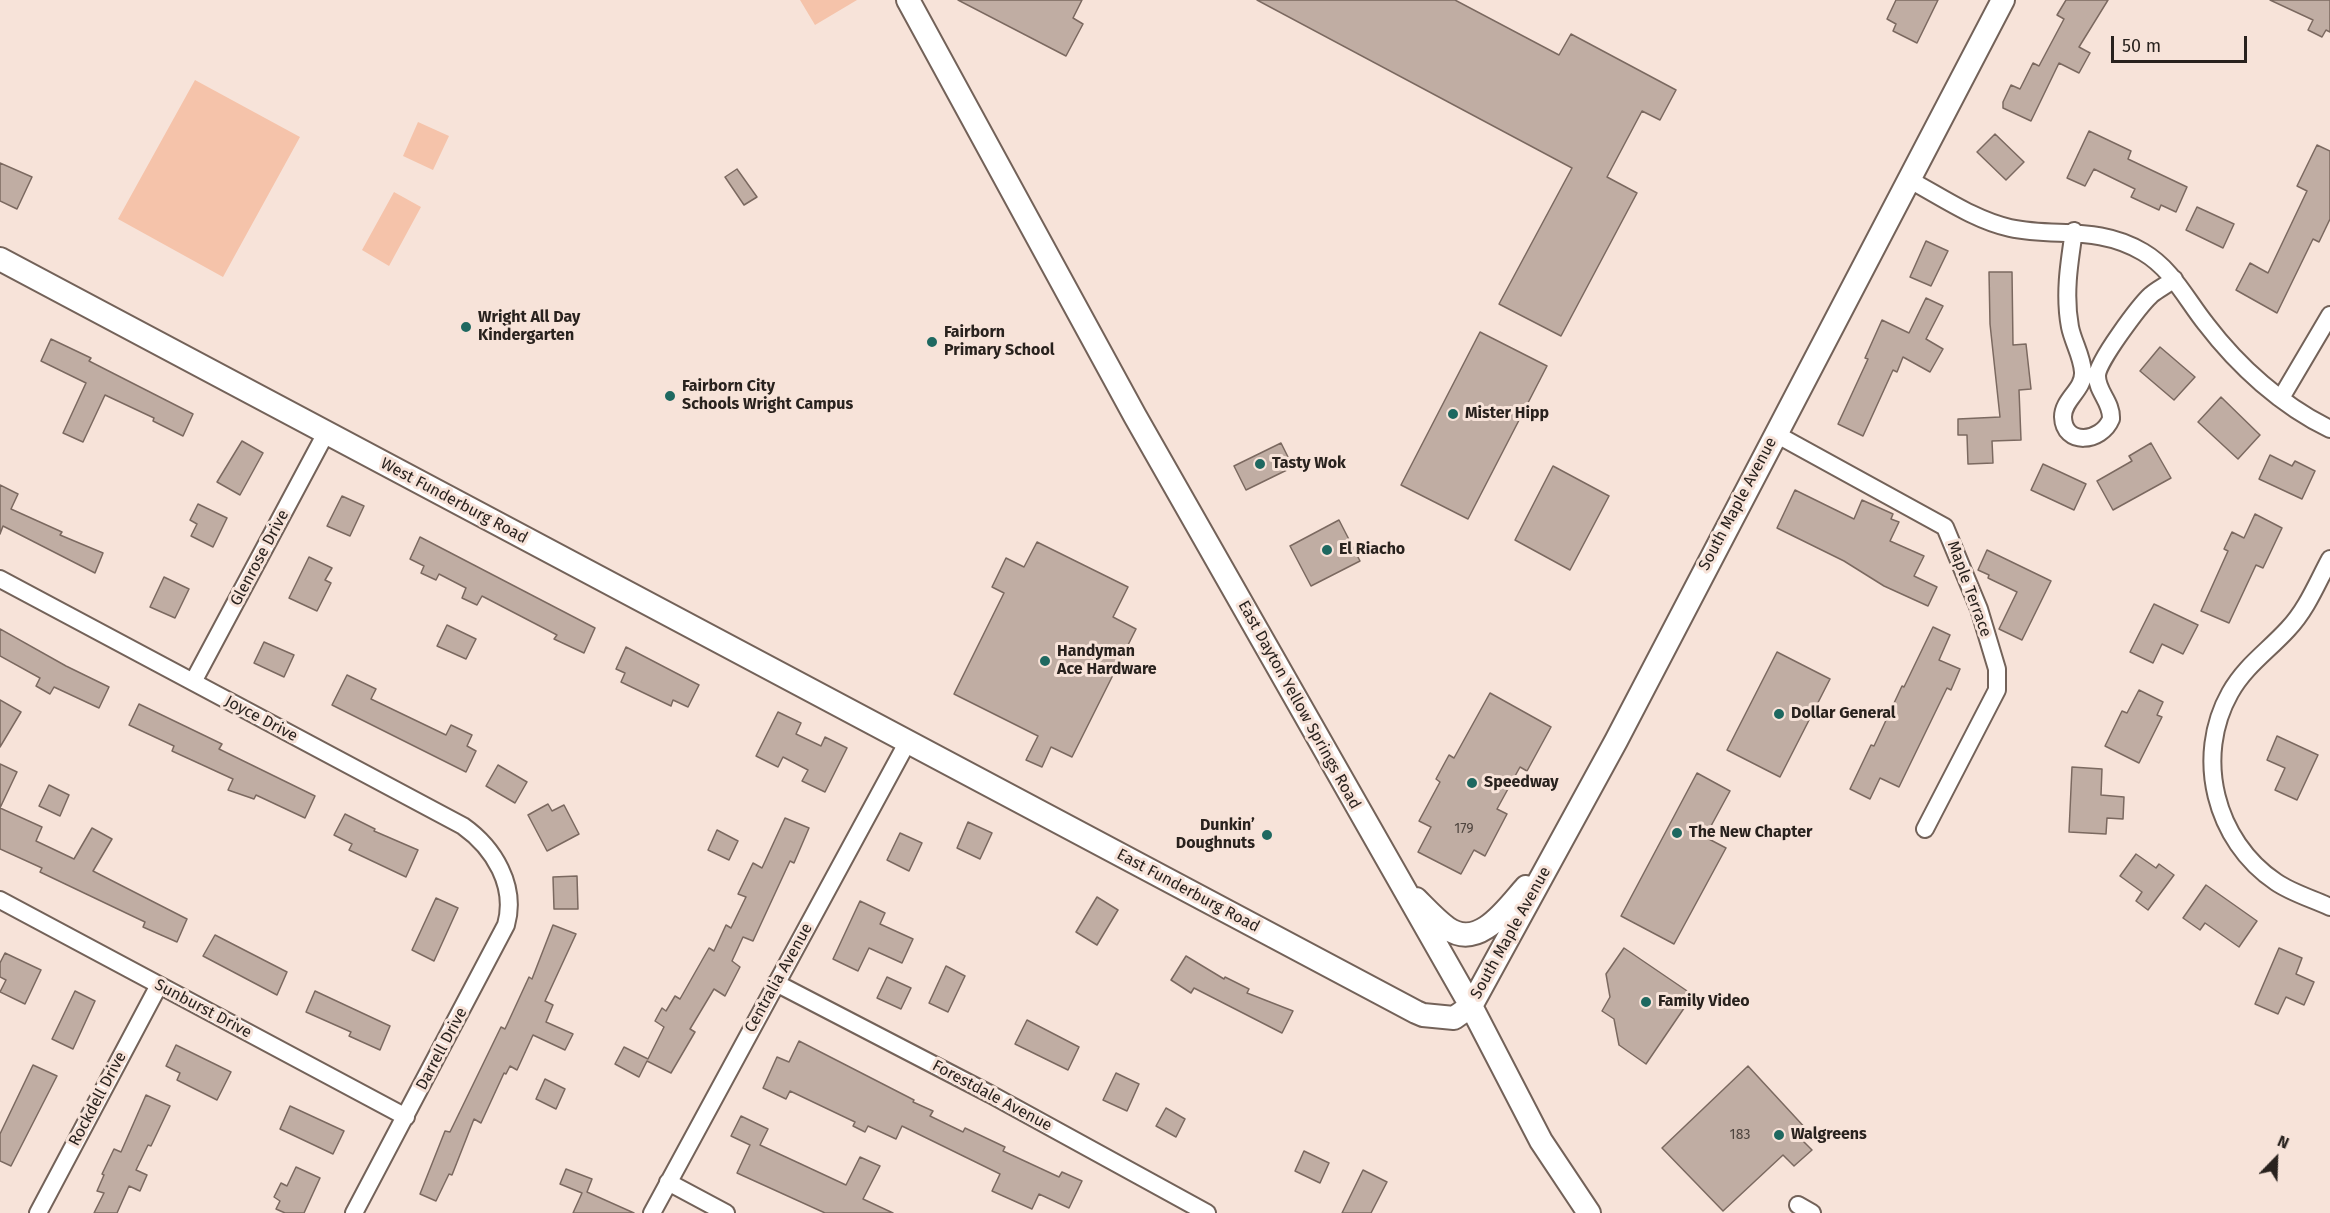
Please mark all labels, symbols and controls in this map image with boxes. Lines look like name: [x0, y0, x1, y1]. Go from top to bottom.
scale bar: [2114, 24, 2250, 62]
text: 50 m: [2122, 35, 2161, 57]
place label: Wright All Day Kindergarten: [478, 308, 580, 346]
marker: Wright All Day Kindergarten: [459, 320, 473, 334]
place label: Fairborn Primary School: [944, 323, 1054, 361]
marker: Fairborn Primary School: [925, 335, 939, 349]
place label: Fairborn City Schools Wright Campus: [682, 377, 853, 415]
marker: Fairborn City Schools Wright Campus: [663, 389, 677, 403]
place label: Mister Hipp: [1465, 404, 1549, 424]
marker: Mister Hipp: [1446, 407, 1460, 421]
street label: South Maple Avenue: [1695, 434, 1781, 574]
street label: West Funderburg Road: [377, 454, 531, 548]
place label: Tasty Wok: [1272, 454, 1346, 474]
marker: Tasty Wok: [1253, 457, 1267, 471]
street label: Glenrose Drive: [227, 507, 293, 609]
street label: Maple Terrace: [1943, 538, 1995, 640]
place label: El Riacho: [1339, 540, 1405, 560]
marker: El Riacho: [1320, 543, 1334, 557]
street label: East Dayton Yellow Springs Road: [1234, 597, 1364, 813]
place label: Handyman Ace Hardware: [1057, 642, 1157, 680]
marker: Handyman Ace Hardware: [1038, 654, 1052, 668]
street label: Joyce Drive: [221, 692, 301, 746]
place label: Dollar General: [1791, 704, 1896, 724]
marker: Dollar General: [1772, 707, 1786, 721]
place label: Speedway: [1484, 773, 1559, 793]
marker: Speedway: [1465, 776, 1479, 790]
place label: Dunkin’ Doughnuts: [1176, 816, 1255, 854]
house number: 179: [1454, 821, 1474, 837]
place label: The New Chapter: [1689, 823, 1812, 843]
marker: The New Chapter: [1670, 826, 1684, 840]
marker: Dunkin’ Doughnuts: [1260, 828, 1274, 842]
street label: East Funderburg Road: [1113, 845, 1263, 937]
street label: South Maple Avenue: [1467, 864, 1555, 1002]
street label: Centralia Avenue: [741, 920, 817, 1036]
street label: Sunburst Drive: [151, 975, 255, 1043]
place label: Family Video: [1658, 992, 1750, 1012]
marker: Family Video: [1639, 995, 1653, 1009]
street label: Darrell Drive: [412, 1005, 472, 1093]
street label: Rockdell Drive: [65, 1049, 131, 1149]
street label: Forestdale Avenue: [929, 1056, 1055, 1136]
place label: Walgreens: [1791, 1125, 1867, 1145]
house number: 183: [1730, 1127, 1750, 1143]
marker: Walgreens: [1772, 1128, 1786, 1142]
north arrow: [2246, 1129, 2306, 1189]
text: N: [2275, 1131, 2292, 1153]

